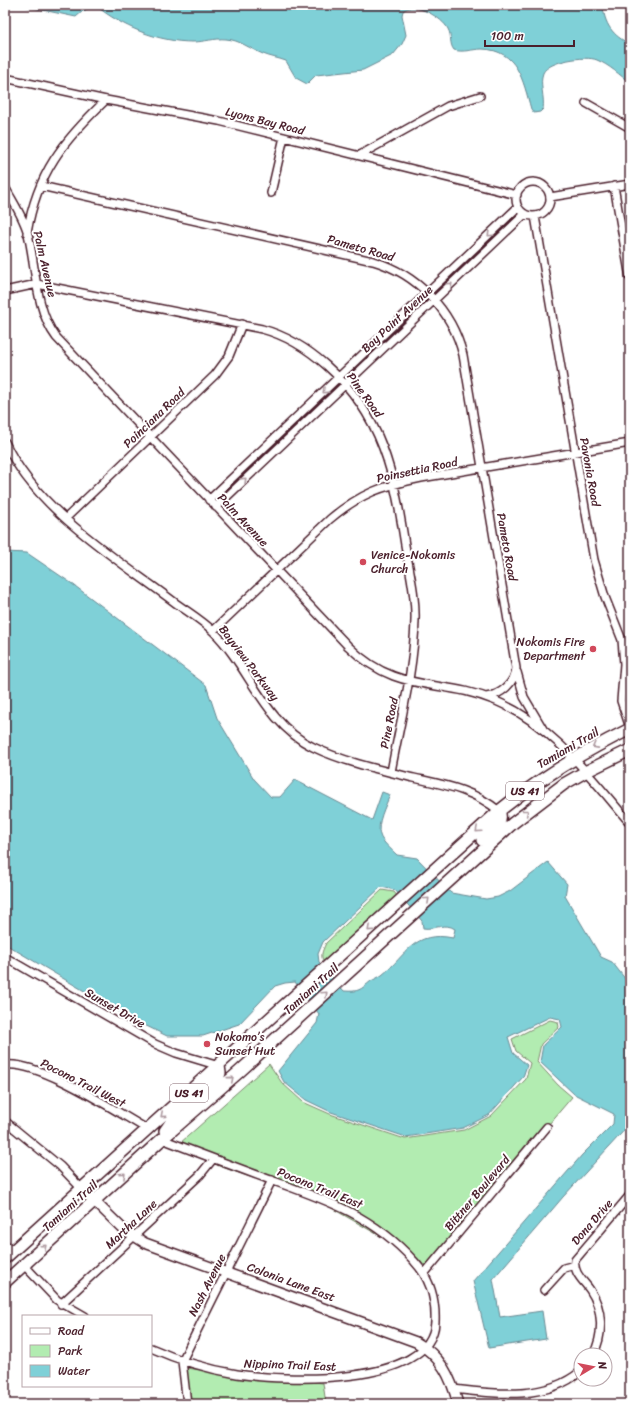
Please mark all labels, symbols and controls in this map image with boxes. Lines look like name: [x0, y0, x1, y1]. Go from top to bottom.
scale bar: [485, 22, 574, 48]
text: 100 m: [491, 25, 524, 47]
street label: Lyons Bay Road: [223, 101, 308, 142]
street label: Pameto Road: [325, 228, 398, 268]
street label: Palm Avenue: [27, 229, 63, 299]
one-way arrow: [487, 229, 495, 237]
street label: Bay Point Avenue: [356, 279, 438, 358]
one-way arrow: [445, 282, 453, 290]
street label: Pine Road: [341, 368, 390, 423]
street label: Poinciana Road: [118, 381, 192, 454]
one-way arrow: [322, 386, 330, 394]
street label: Pavonia Road: [573, 436, 607, 510]
street label: Poinsettia Road: [374, 450, 461, 489]
one-way arrow: [239, 477, 247, 485]
street label: Palm Avenue: [212, 488, 274, 552]
street label: Pameto Road: [490, 511, 524, 583]
place label: Venice-Nokomis Church: [371, 544, 456, 580]
marker: Venice-Nokomis Church: [358, 557, 368, 567]
street label: Bayview Parkway: [213, 620, 286, 707]
place label: Nokomis Fire Department: [517, 631, 586, 667]
marker: Nokomis Fire Department: [588, 644, 598, 654]
street label: Pine Road: [373, 695, 405, 751]
street label: Tamiami Trail: [532, 721, 604, 775]
one-way arrow: [592, 742, 599, 749]
road number: US 41: [506, 782, 544, 800]
one-way arrow: [521, 810, 529, 817]
one-way arrow: [476, 825, 483, 832]
one-way arrow: [422, 897, 430, 905]
one-way arrow: [367, 924, 374, 931]
street label: Tamiami Trail: [278, 957, 345, 1020]
street label: Sunset Drive: [80, 982, 150, 1034]
one-way arrow: [320, 992, 327, 999]
place label: Nokomo’s Sunset Hut: [215, 1026, 275, 1062]
marker: Nokomo’s Sunset Hut: [202, 1039, 212, 1049]
street label: Pocono Trail West: [36, 1052, 131, 1115]
one-way arrow: [226, 1077, 234, 1084]
road number: US 41: [170, 1084, 208, 1102]
one-way arrow: [160, 1111, 168, 1118]
street label: Bittner Boulevard: [438, 1149, 516, 1236]
street label: Pocono Trail East: [274, 1161, 367, 1216]
one-way arrow: [118, 1172, 126, 1179]
street label: Tamiami Trail: [37, 1174, 104, 1237]
street label: Martha Lane: [100, 1194, 162, 1254]
street label: Dona Drive: [565, 1194, 619, 1250]
one-way arrow: [39, 1244, 47, 1251]
street label: Nash Avenue: [182, 1250, 232, 1320]
street label: Colonia Lane East: [244, 1256, 338, 1308]
legend: [22, 1315, 152, 1387]
text: Road: [58, 1320, 85, 1342]
text: Park: [58, 1340, 83, 1362]
north arrow: [573, 1347, 613, 1387]
street label: Nippino Trail East: [243, 1352, 337, 1378]
text: N: [592, 1359, 612, 1371]
text: Water: [58, 1360, 91, 1382]

